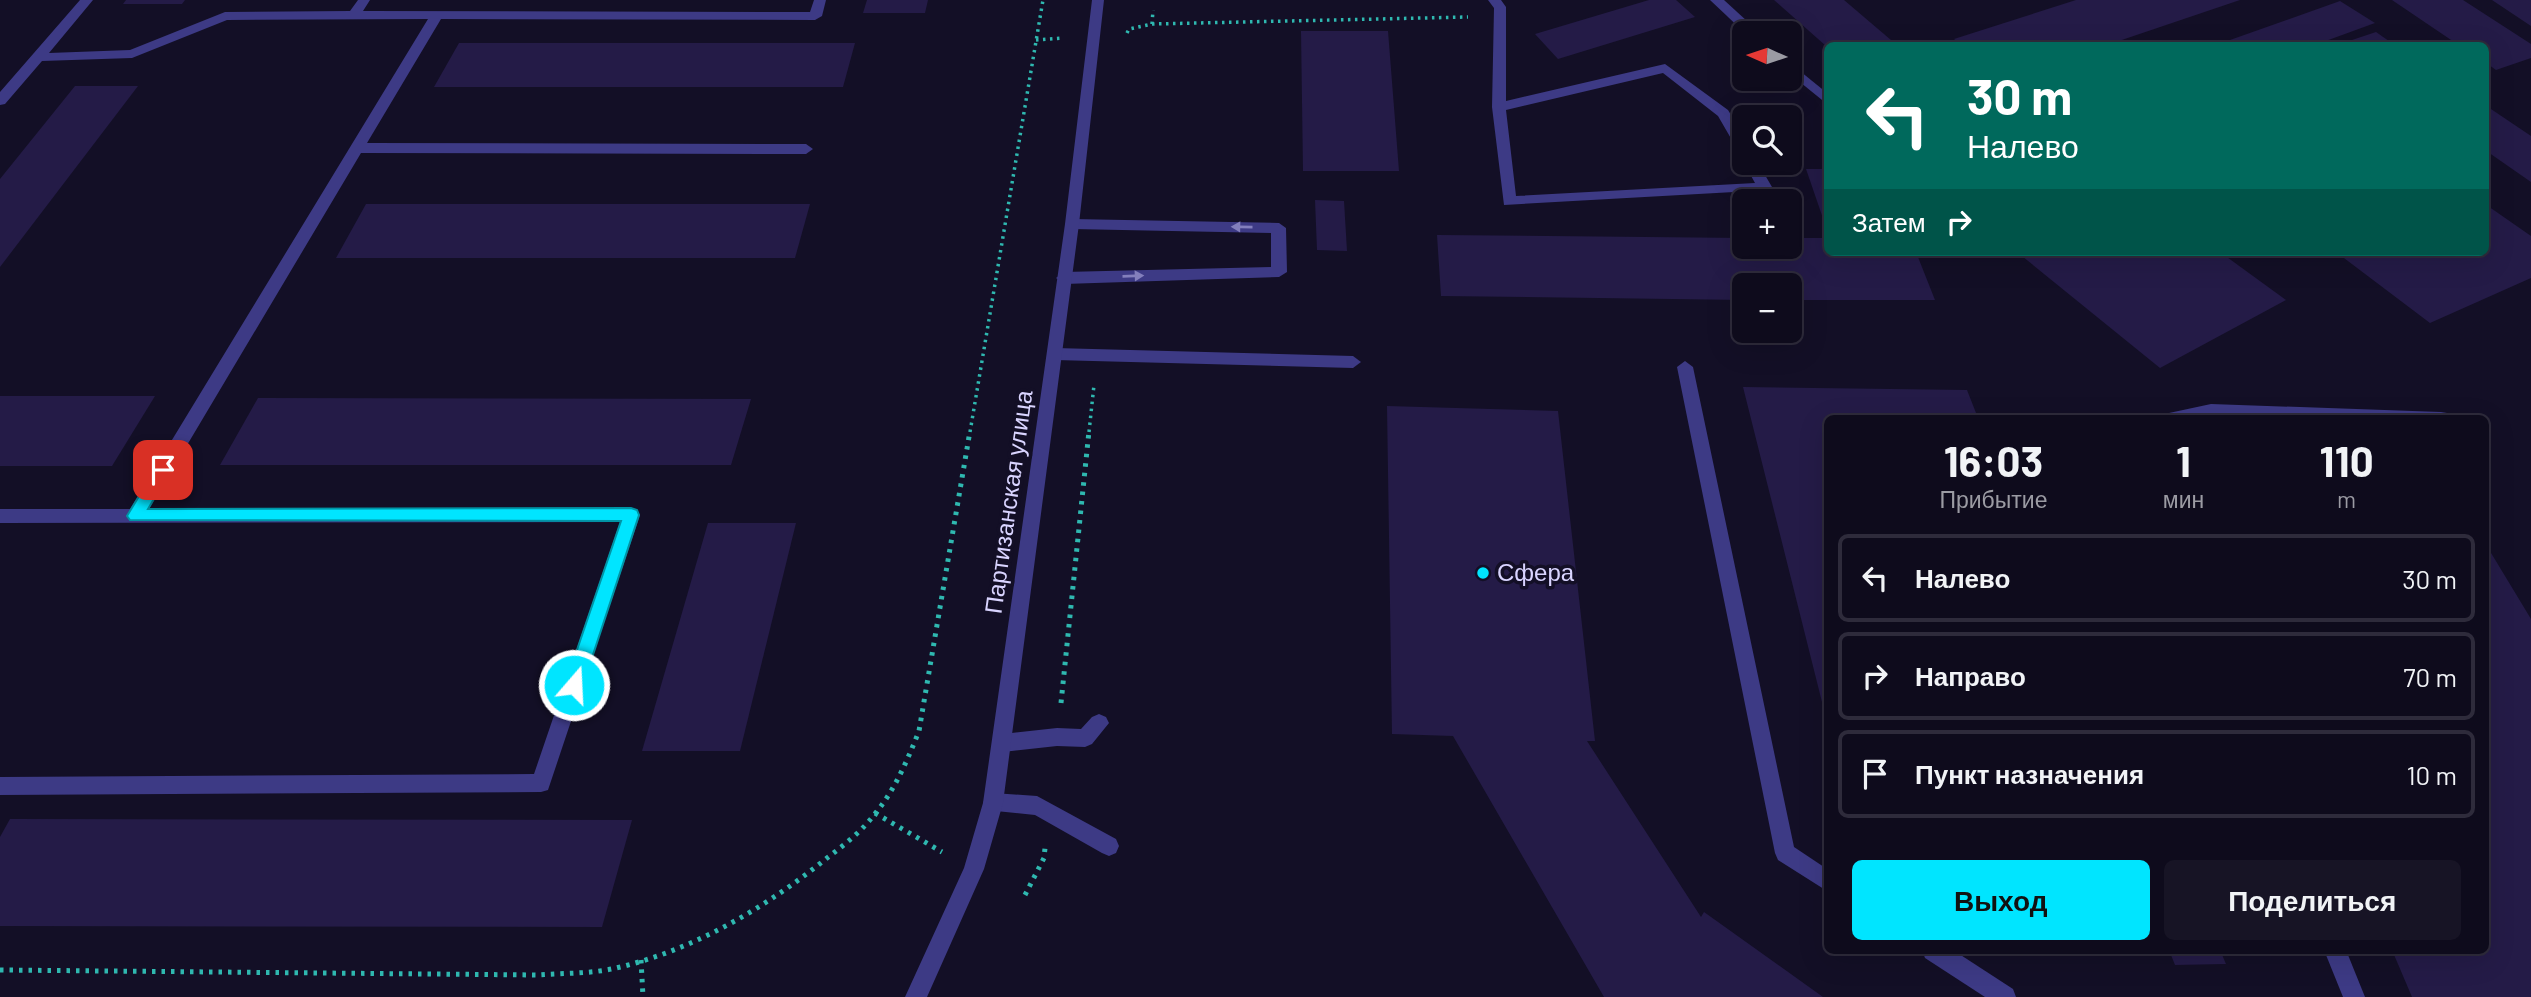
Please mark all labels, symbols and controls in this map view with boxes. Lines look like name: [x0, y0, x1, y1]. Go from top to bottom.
north arrow: [1732, 21, 1802, 91]
map controls: [1732, 21, 1802, 343]
text: 30 m: [1967, 66, 2072, 125]
icon: left: [1852, 70, 1943, 161]
button: search: [1732, 105, 1802, 175]
text: Налево: [1967, 126, 2079, 164]
button: +: [1732, 189, 1802, 259]
icon: right: [1940, 203, 1978, 241]
text: Затем: [1852, 206, 1926, 237]
one-way arrow: [1230, 221, 1252, 233]
one-way arrow: [1122, 271, 1144, 282]
button: −: [1732, 273, 1802, 343]
street label: Партизанская улица: [977, 387, 1038, 616]
text: 16:03: [1944, 435, 2043, 485]
text: 1: [2176, 435, 2191, 485]
text: 110: [2320, 435, 2374, 485]
pin: [133, 440, 193, 500]
icon: arrive: [144, 451, 182, 489]
text: Прибытие: [1939, 485, 2047, 513]
text: мин: [2163, 485, 2204, 513]
text: m: [2337, 485, 2356, 513]
place label: Сфера: [1497, 557, 1575, 586]
icon: left: [1856, 559, 1894, 597]
text: Налево: [1915, 562, 2010, 593]
text: 30 m: [2402, 563, 2457, 594]
marker: Сфера: [1475, 565, 1491, 581]
position arrow: [537, 648, 611, 722]
icon: right: [1856, 657, 1894, 695]
text: Направо: [1915, 660, 2026, 691]
text: 70 m: [2403, 661, 2457, 692]
icon: arrive: [1856, 755, 1894, 793]
text: Пункт назначения: [1915, 758, 2144, 789]
text: 10 m: [2407, 759, 2457, 790]
button: Выход: [1852, 860, 2150, 940]
button: Поделиться: [2164, 860, 2461, 940]

